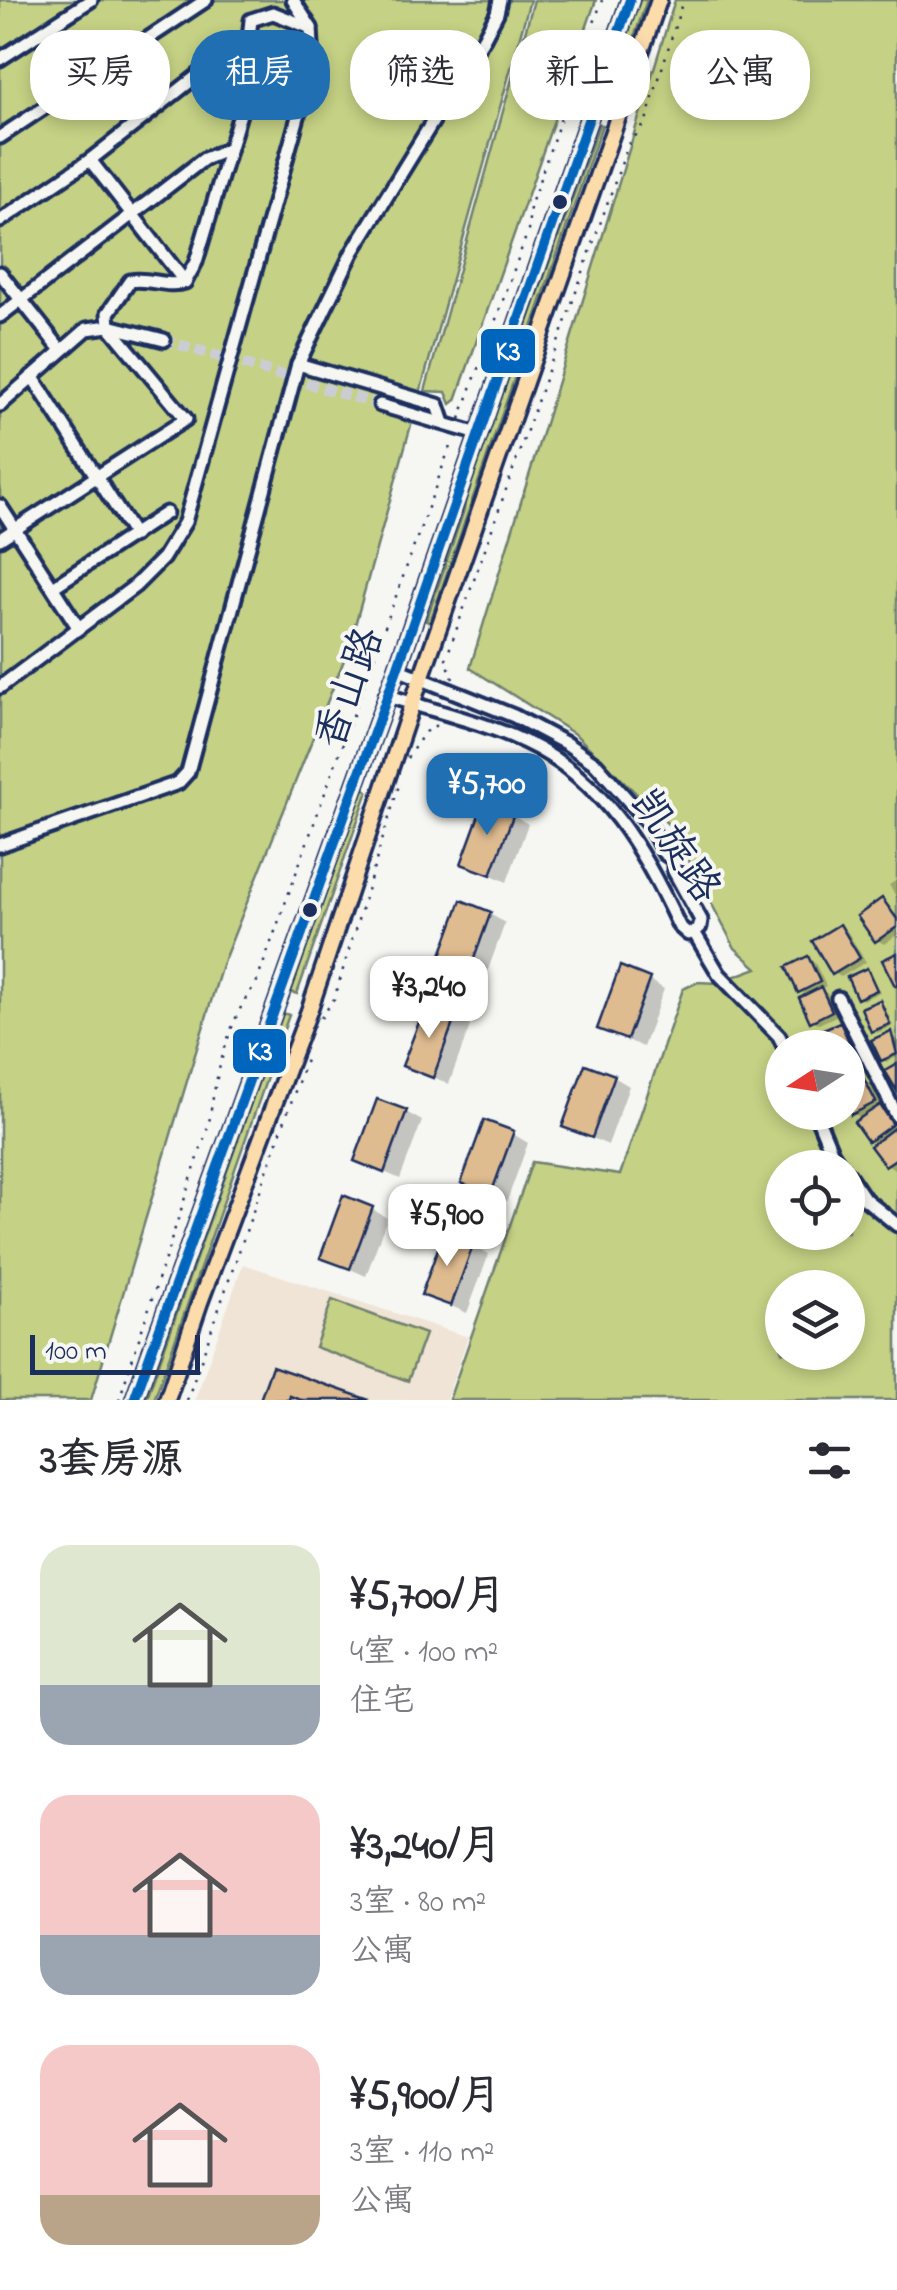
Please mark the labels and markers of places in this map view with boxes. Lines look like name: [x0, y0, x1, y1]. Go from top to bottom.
unlabelled marker: [550, 192, 570, 212]
pin: ¥5,700: [406, 753, 568, 838]
unlabelled marker: [300, 900, 320, 920]
pin: ¥3,240: [348, 956, 510, 1041]
pin: ¥5,900: [366, 1184, 528, 1269]

